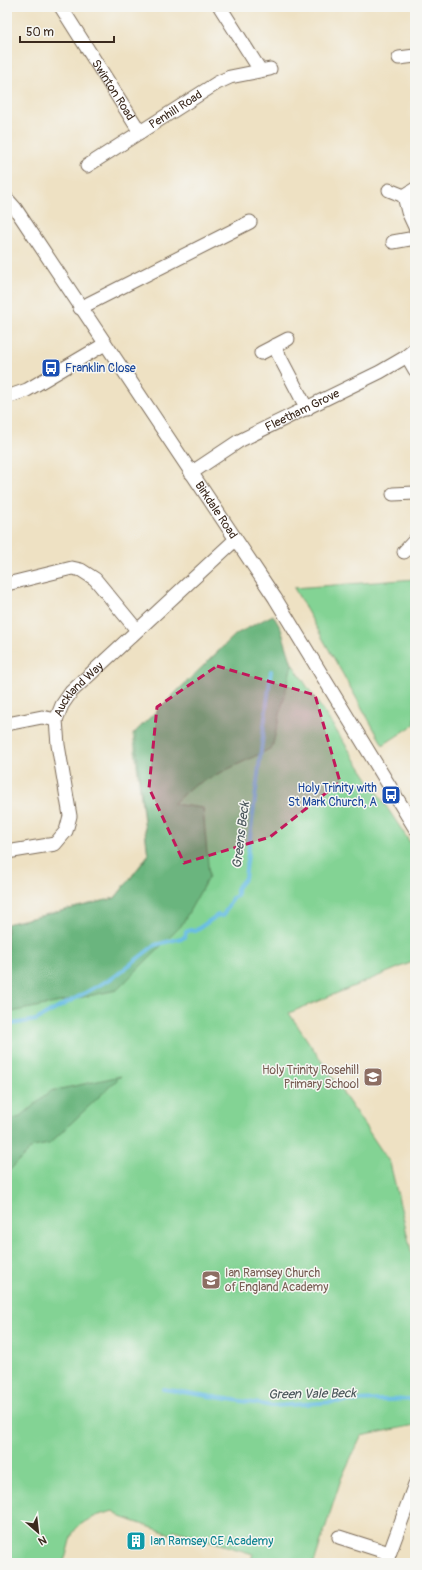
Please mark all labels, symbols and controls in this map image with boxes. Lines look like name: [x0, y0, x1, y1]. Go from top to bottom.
scale bar: [20, 18, 114, 44]
text: 50 m: [26, 25, 54, 40]
street label: Swinton Road: [88, 57, 138, 123]
street label: Penhill Road: [146, 87, 205, 132]
bus stop icon: Franklin Close: [40, 357, 62, 379]
place label: Franklin Close: [65, 361, 136, 376]
street label: Fleetham Grove: [263, 386, 342, 435]
street label: Birkdale Road: [191, 479, 241, 542]
street label: Auckland Way: [51, 659, 107, 719]
place label: Holy Trinity with St Mark Church, A: [288, 781, 377, 810]
bus stop icon: Holy Trinity with St Mark Church, A: [380, 784, 402, 806]
water label: Greens Beck: [229, 799, 253, 869]
place label: Holy Trinity Rosehill Primary School: [262, 1063, 359, 1092]
school or university icon: Holy Trinity Rosehill Primary School: [362, 1066, 384, 1088]
place label: Ian Ramsey Church of England Academy: [225, 1266, 328, 1295]
school or university icon: Ian Ramsey Church of England Academy: [200, 1269, 222, 1291]
water label: Green Vale Beck: [268, 1385, 358, 1403]
north arrow: [18, 1512, 58, 1552]
building icon: Ian Ramsey CE Academy: [125, 1530, 147, 1552]
text: N: [36, 1533, 49, 1548]
place label: Ian Ramsey CE Academy: [150, 1534, 273, 1549]

